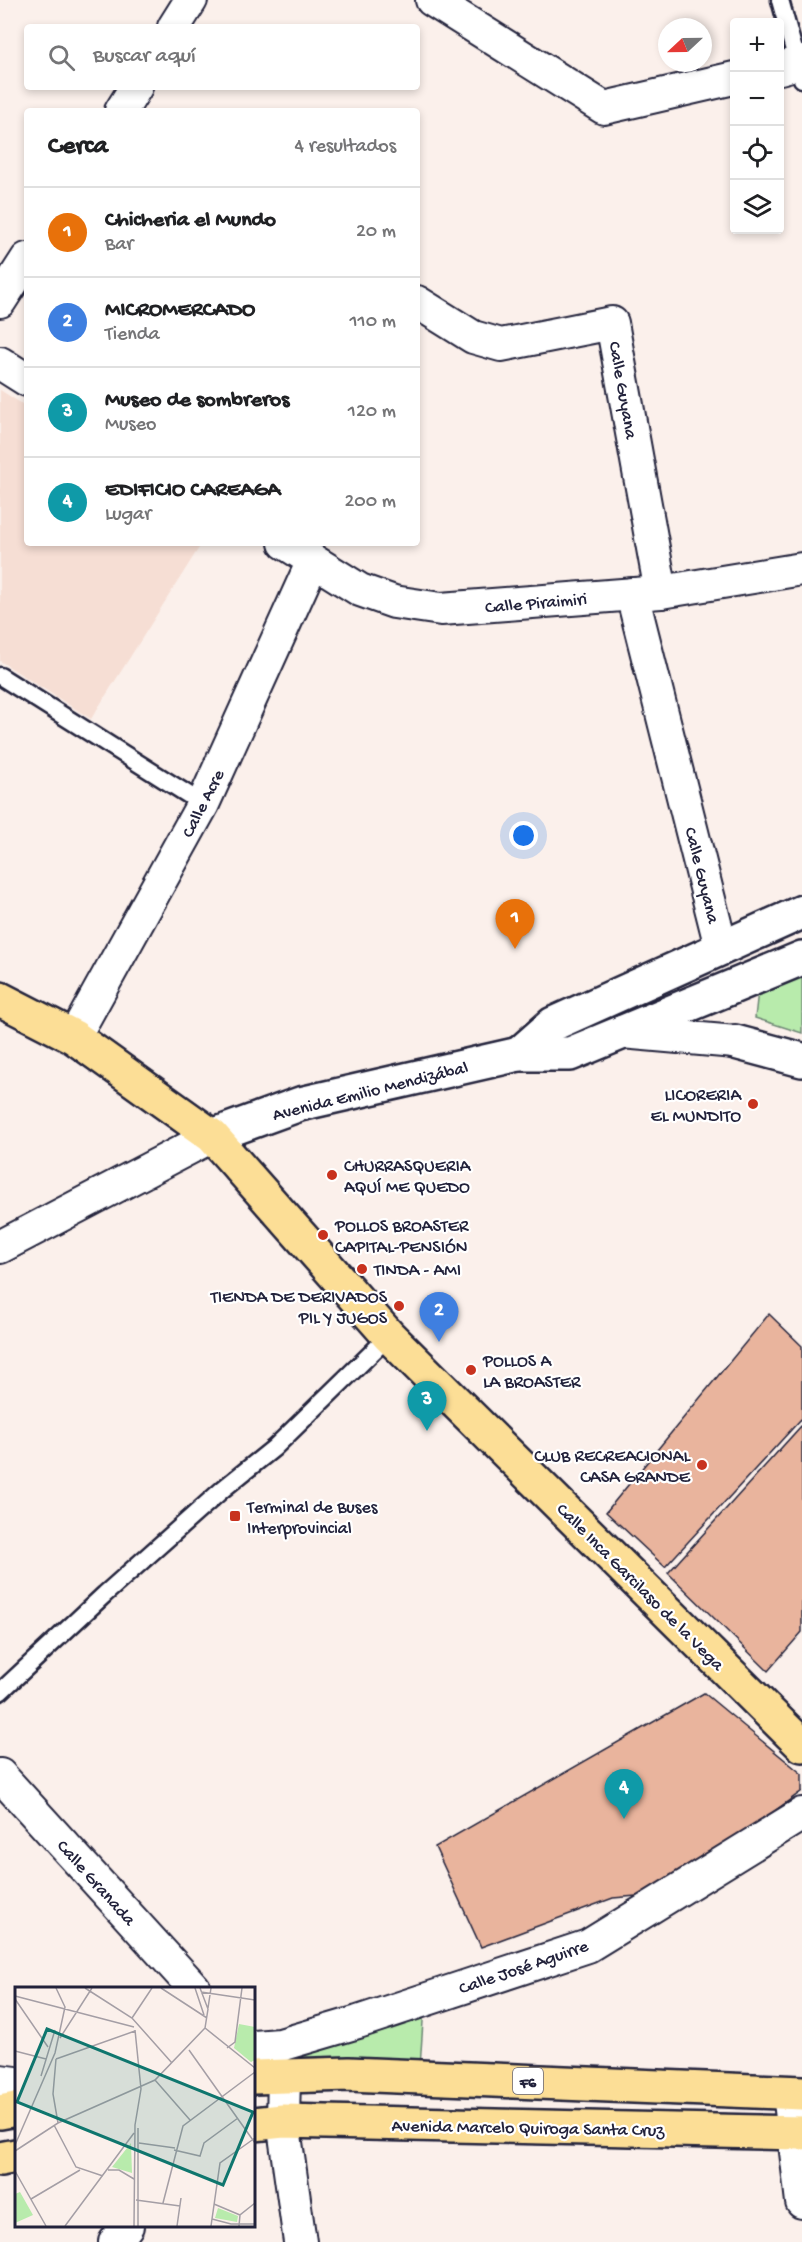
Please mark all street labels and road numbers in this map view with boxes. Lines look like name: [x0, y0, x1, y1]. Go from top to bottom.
street label: Calle Guyana: [603, 340, 641, 442]
street label: Calle Piraimiri: [484, 590, 588, 619]
street label: Calle Acre: [178, 766, 231, 842]
street label: Calle Guyana: [678, 825, 723, 927]
street label: Avenida Emilio Mendizábal: [271, 1058, 471, 1127]
street label: Calle Inca Garcilaso de la Vega: [551, 1500, 728, 1677]
street label: Calle Granada: [51, 1836, 140, 1932]
street label: Calle José Aguirre: [456, 1936, 592, 2000]
road number: F6: [513, 2068, 543, 2094]
street label: Avenida Marcelo Quiroga Santa Cruz: [391, 2117, 665, 2142]

